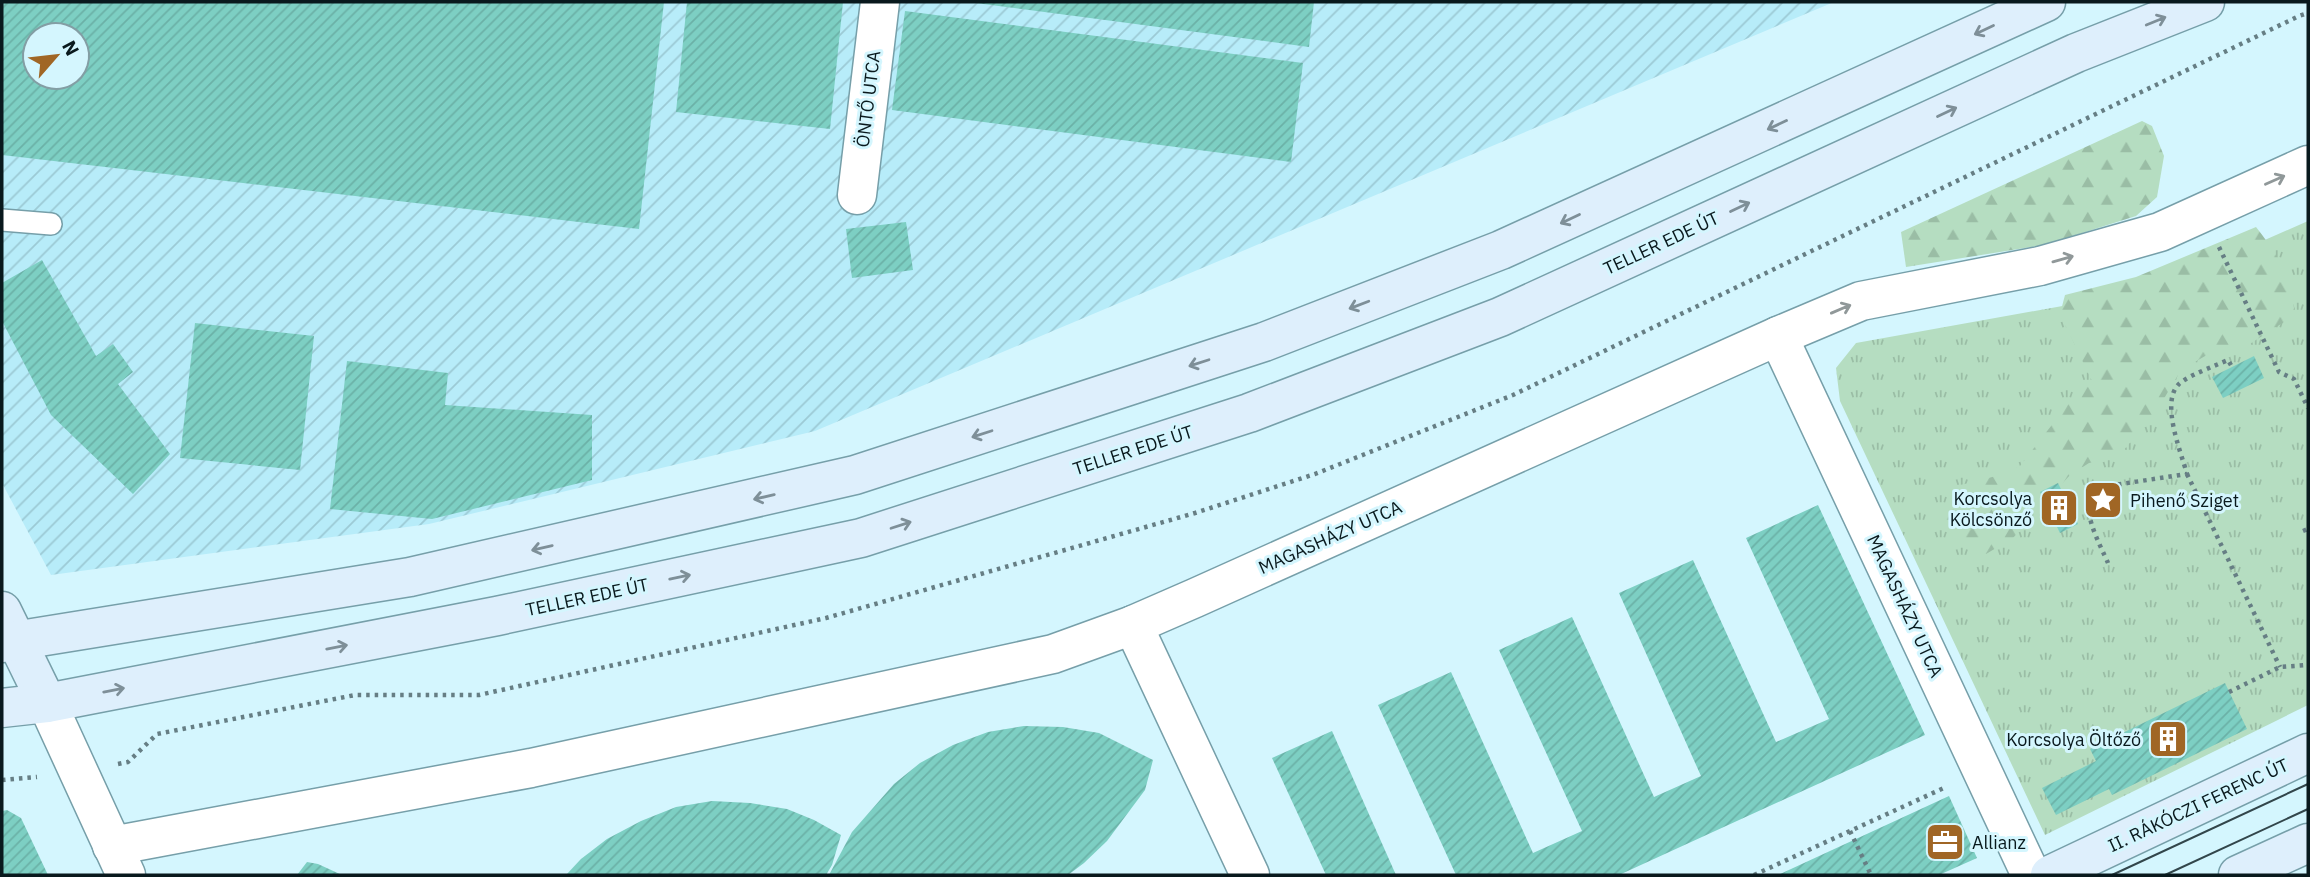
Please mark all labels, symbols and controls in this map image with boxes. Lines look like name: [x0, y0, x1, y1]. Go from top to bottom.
one-way arrow: [2144, 14, 2166, 27]
north arrow: [21, 21, 91, 91]
one-way arrow: [1974, 24, 1995, 37]
text: N: [57, 36, 85, 60]
street label: ÖNTŐ UTCA: [851, 49, 885, 149]
one-way arrow: [1936, 105, 1957, 118]
one-way arrow: [1767, 118, 1788, 132]
one-way arrow: [2264, 173, 2285, 186]
one-way arrow: [1729, 200, 1751, 213]
street label: TELLER EDE ÚT: [1600, 206, 1722, 280]
one-way arrow: [1560, 213, 1581, 226]
one-way arrow: [2051, 252, 2073, 265]
one-way arrow: [1349, 300, 1371, 313]
one-way arrow: [1830, 302, 1851, 315]
one-way arrow: [1188, 358, 1210, 371]
street label: TELLER EDE ÚT: [1070, 420, 1196, 480]
one-way arrow: [972, 428, 994, 441]
place icon: Pihenő Sziget: [2082, 479, 2124, 521]
place label: Korcsolya Kölcsönző: [1950, 487, 2032, 531]
building icon: Korcsolya Kölcsönző: [2038, 487, 2080, 529]
place label: Pihenő Sziget: [2130, 489, 2239, 512]
one-way arrow: [753, 490, 776, 504]
street label: MAGASHÁZY UTCA: [1255, 495, 1406, 579]
one-way arrow: [890, 518, 912, 530]
street label: MAGASHÁZY UTCA: [1862, 531, 1948, 681]
one-way arrow: [531, 541, 554, 555]
one-way arrow: [668, 569, 691, 583]
street label: TELLER EDE ÚT: [524, 573, 650, 621]
one-way arrow: [325, 640, 348, 653]
one-way arrow: [102, 683, 125, 697]
building icon: Korcsolya Öltőző: [2147, 718, 2189, 760]
place label: Korcsolya Öltőző: [2006, 728, 2141, 751]
street label: II. RÁKÓCZI FERENC ÚT: [2104, 753, 2292, 857]
office icon: Allianz: [1924, 821, 1966, 863]
place label: Allianz: [1972, 831, 2026, 854]

